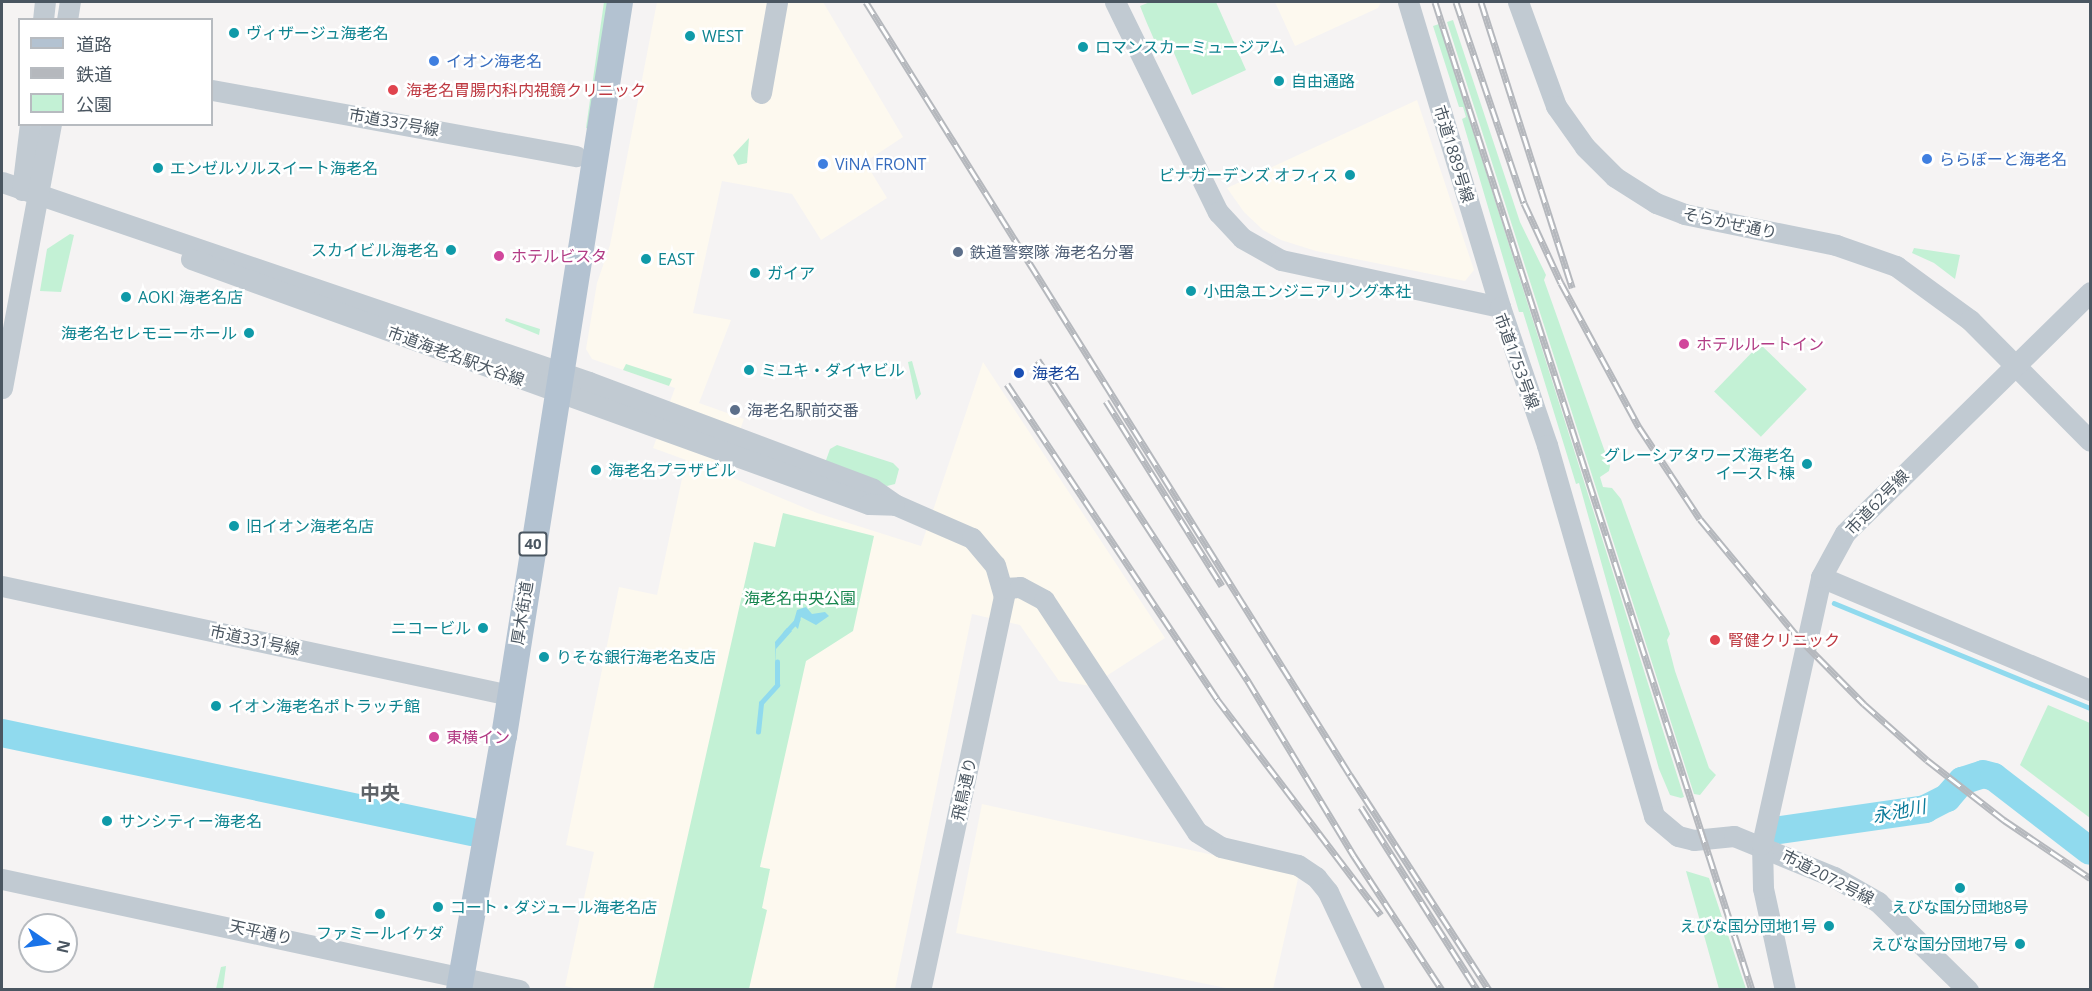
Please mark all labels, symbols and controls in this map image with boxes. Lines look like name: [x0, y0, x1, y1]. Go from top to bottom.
legend: [18, 18, 213, 126]
place label: ヴィザージュ海老名: [246, 23, 390, 43]
marker: ヴィザージュ海老名: [227, 26, 241, 40]
place label: WEST: [702, 26, 743, 46]
marker: WEST: [683, 29, 697, 43]
text: 道路: [76, 32, 112, 56]
place label: ロマンスカーミュージアム: [1095, 37, 1287, 57]
marker: ロマンスカーミュージアム: [1076, 40, 1090, 54]
place label: イオン海老名: [446, 51, 542, 71]
marker: イオン海老名: [427, 54, 441, 68]
text: 鉄道: [76, 62, 112, 86]
place label: 自由通路: [1291, 71, 1355, 91]
marker: 自由通路: [1272, 74, 1286, 88]
place label: 海老名胃腸内科内視鏡クリニック: [406, 80, 646, 100]
marker: 海老名胃腸内科内視鏡クリニック: [384, 81, 402, 99]
text: 公園: [76, 92, 112, 116]
street label: 市道1889号線: [1430, 103, 1478, 205]
street label: 市道337号線: [347, 105, 441, 139]
place label: ららぽーと海老名: [1939, 149, 2067, 169]
marker: ららぽーと海老名: [1920, 152, 1934, 166]
place label: ViNA FRONT: [835, 154, 926, 174]
marker: ViNA FRONT: [816, 157, 830, 171]
place label: エンゼルソルスイート海老名: [170, 158, 378, 178]
marker: エンゼルソルスイート海老名: [151, 161, 165, 175]
place label: ビナガーデンズ オフィス: [1158, 165, 1338, 185]
marker: ビナガーデンズ オフィス: [1343, 168, 1357, 182]
street label: そらかぜ通り: [1681, 204, 1779, 242]
place label: スカイビル海老名: [311, 240, 439, 260]
place label: 鉄道警察隊 海老名分署: [970, 242, 1134, 262]
marker: スカイビル海老名: [444, 243, 458, 257]
marker: 鉄道警察隊 海老名分署: [951, 245, 965, 259]
place label: ホテルビスタ: [511, 246, 607, 266]
marker: ホテルビスタ: [492, 249, 506, 263]
place label: EAST: [658, 249, 695, 269]
marker: EAST: [639, 252, 653, 266]
place label: ガイア: [767, 263, 815, 283]
marker: ガイア: [748, 266, 762, 280]
place label: 小田急エンジニアリング本社: [1203, 281, 1411, 301]
marker: 小田急エンジニアリング本社: [1184, 284, 1198, 298]
place label: AOKI 海老名店: [138, 287, 243, 307]
marker: AOKI 海老名店: [119, 290, 133, 304]
street label: 市道1753号線: [1491, 310, 1543, 412]
street label: 市道海老名駅大谷線: [385, 322, 527, 390]
place label: 海老名セレモニーホール: [61, 323, 237, 343]
marker: 海老名セレモニーホール: [242, 326, 256, 340]
place label: ホテルルートイン: [1696, 334, 1824, 354]
marker: ホテルルートイン: [1677, 337, 1691, 351]
place label: ミユキ・ダイヤビル: [761, 360, 905, 380]
marker: ミユキ・ダイヤビル: [742, 363, 756, 377]
place label: 海老名: [1032, 363, 1080, 383]
marker: 海老名: [1010, 364, 1028, 382]
place label: 海老名駅前交番: [747, 400, 859, 420]
marker: 海老名駅前交番: [728, 403, 742, 417]
place label: グレーシアタワーズ海老名 イースト棟: [1603, 445, 1795, 483]
marker: グレーシアタワーズ海老名 イースト棟: [1800, 457, 1814, 471]
place label: 海老名プラザビル: [608, 460, 736, 480]
marker: 海老名プラザビル: [589, 463, 603, 477]
street label: 市道62号線: [1842, 466, 1912, 538]
place label: 旧イオン海老名店: [246, 516, 374, 536]
marker: 旧イオン海老名店: [227, 519, 241, 533]
road number: 40: [518, 532, 548, 556]
street label: 厚木街道: [508, 580, 536, 646]
park label: 海老名中央公園: [744, 588, 856, 608]
place label: ニコービル: [391, 618, 471, 638]
street label: 市道331号線: [208, 621, 302, 659]
marker: ニコービル: [476, 621, 490, 635]
place label: 腎健クリニック: [1728, 630, 1840, 650]
marker: 腎健クリニック: [1706, 631, 1724, 649]
place label: りそな銀行海老名支店: [556, 647, 716, 667]
marker: りそな銀行海老名支店: [537, 650, 551, 664]
place label: イオン海老名ポトラッチ館: [228, 696, 420, 716]
marker: イオン海老名ポトラッチ館: [209, 699, 223, 713]
place label: 東横イン: [446, 727, 510, 747]
marker: 東横イン: [427, 730, 441, 744]
street label: 飛鳥通り: [948, 756, 980, 822]
district label: 中央: [360, 780, 400, 804]
water label: 永池川: [1870, 795, 1928, 827]
place label: サンシティー海老名: [119, 811, 263, 831]
marker: サンシティー海老名: [100, 814, 114, 828]
street label: 市道2072号線: [1779, 846, 1877, 908]
marker: えびな国分団地8号: [1953, 881, 1967, 895]
place label: コート・ダジュール海老名店: [450, 897, 658, 917]
place label: えびな国分団地8号: [1891, 897, 2029, 917]
marker: コート・ダジュール海老名店: [431, 900, 445, 914]
marker: ファミールイケダ: [373, 907, 387, 921]
north arrow: [18, 913, 78, 973]
street label: 天平通り: [228, 916, 294, 948]
place label: えびな国分団地1号: [1680, 916, 1817, 936]
marker: えびな国分団地1号: [1822, 919, 1836, 933]
place label: ファミールイケダ: [316, 923, 444, 943]
place label: えびな国分団地7号: [1871, 934, 2008, 954]
marker: えびな国分団地7号: [2013, 937, 2027, 951]
text: N: [51, 938, 76, 955]

